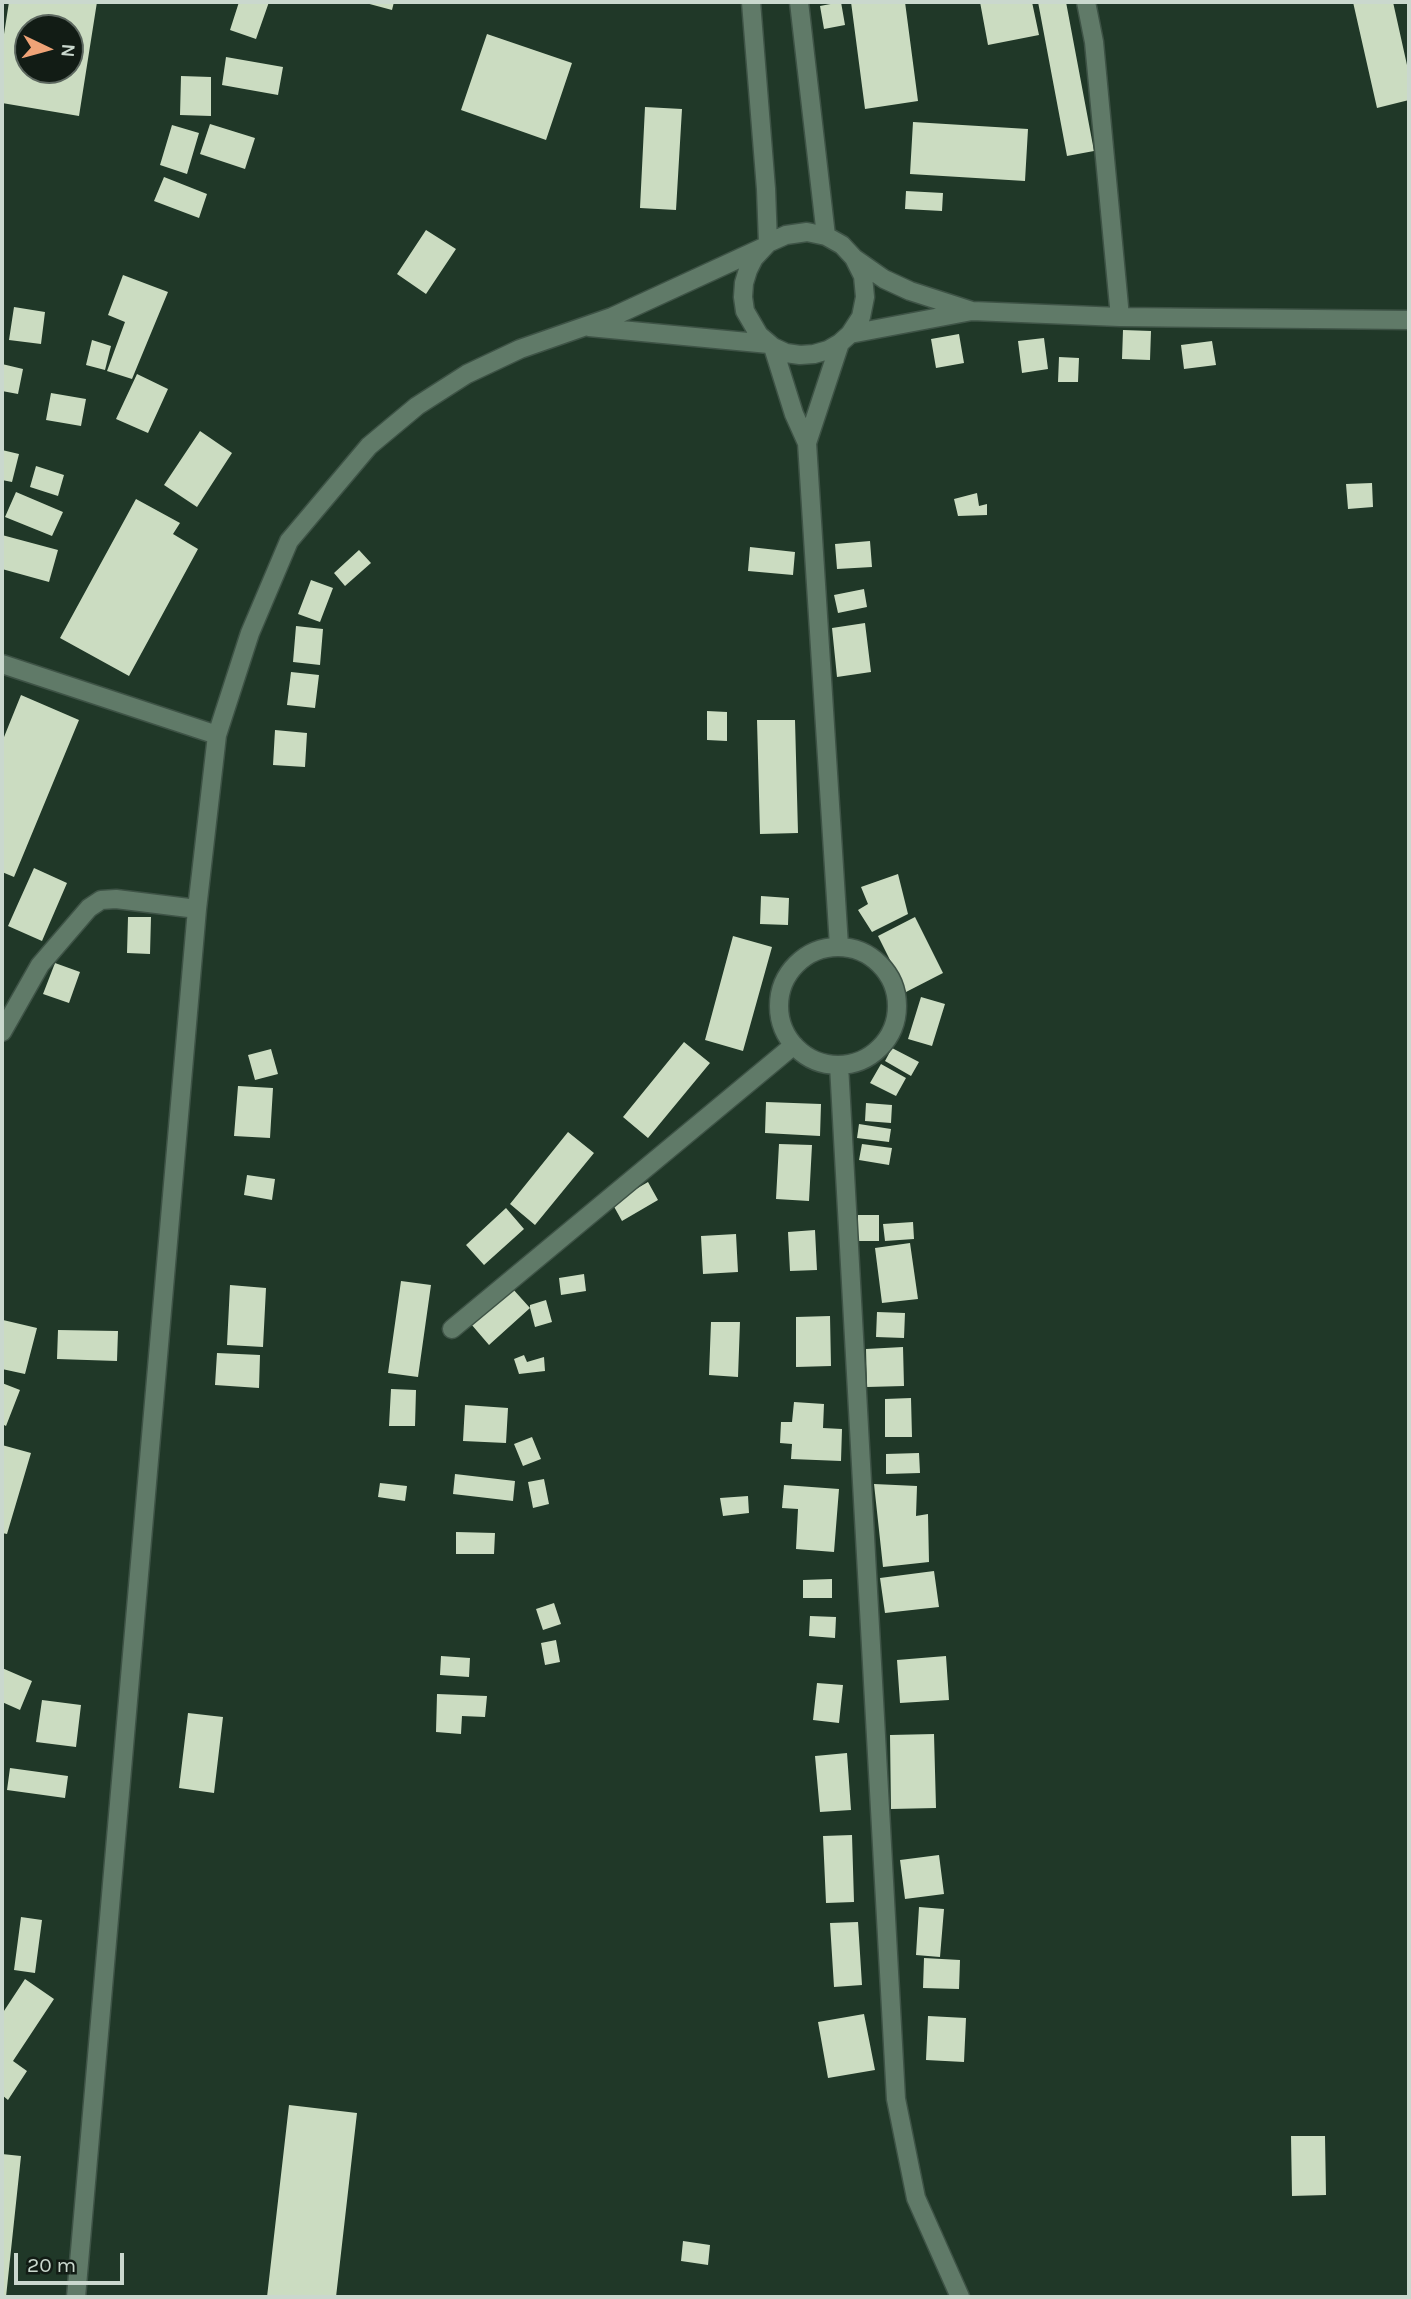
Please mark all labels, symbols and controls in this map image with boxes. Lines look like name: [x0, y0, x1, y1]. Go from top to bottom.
north arrow: [14, 14, 84, 84]
text: N: [56, 43, 79, 58]
scale bar: [18, 2240, 128, 2284]
text: 20 m: [27, 2253, 76, 2277]

